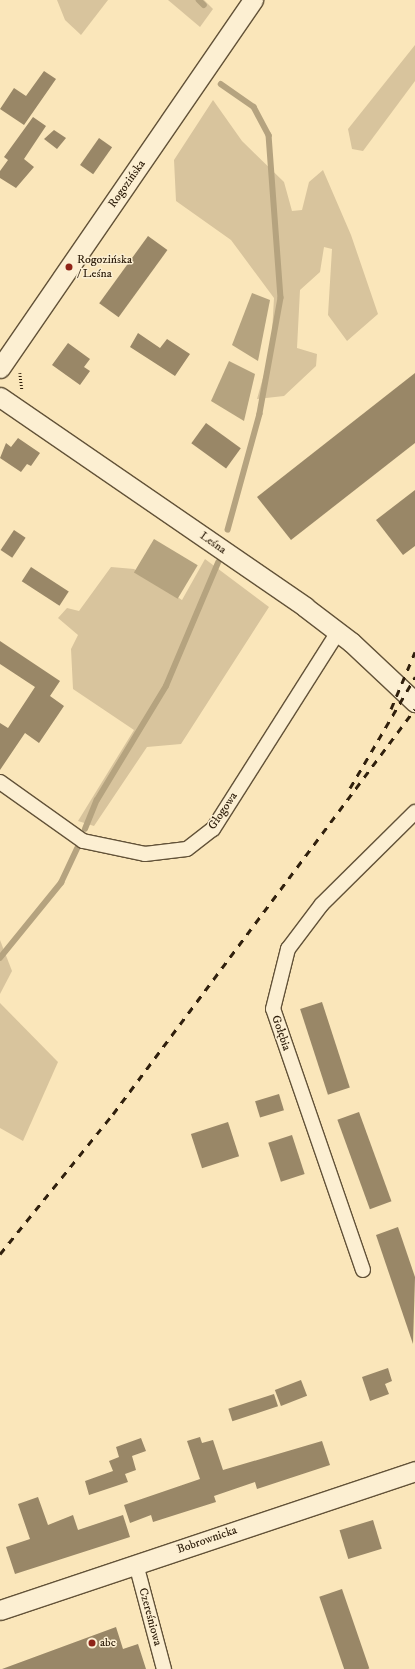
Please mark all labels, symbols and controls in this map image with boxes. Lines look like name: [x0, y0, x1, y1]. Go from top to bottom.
street label: Rogozińska: [105, 157, 149, 211]
place label: Rogozińska / Leśna: [77, 253, 132, 281]
marker: Rogozińska / Leśna: [64, 262, 74, 272]
street label: Leśna: [197, 529, 229, 557]
street label: Głogowa: [205, 789, 241, 833]
street label: Gołębia: [268, 1013, 294, 1053]
street label: Bobrownicka: [175, 1523, 239, 1557]
street label: Czereśniowa: [135, 1586, 165, 1648]
place label: abc: [100, 1636, 116, 1650]
marker: abc: [87, 1638, 97, 1648]

